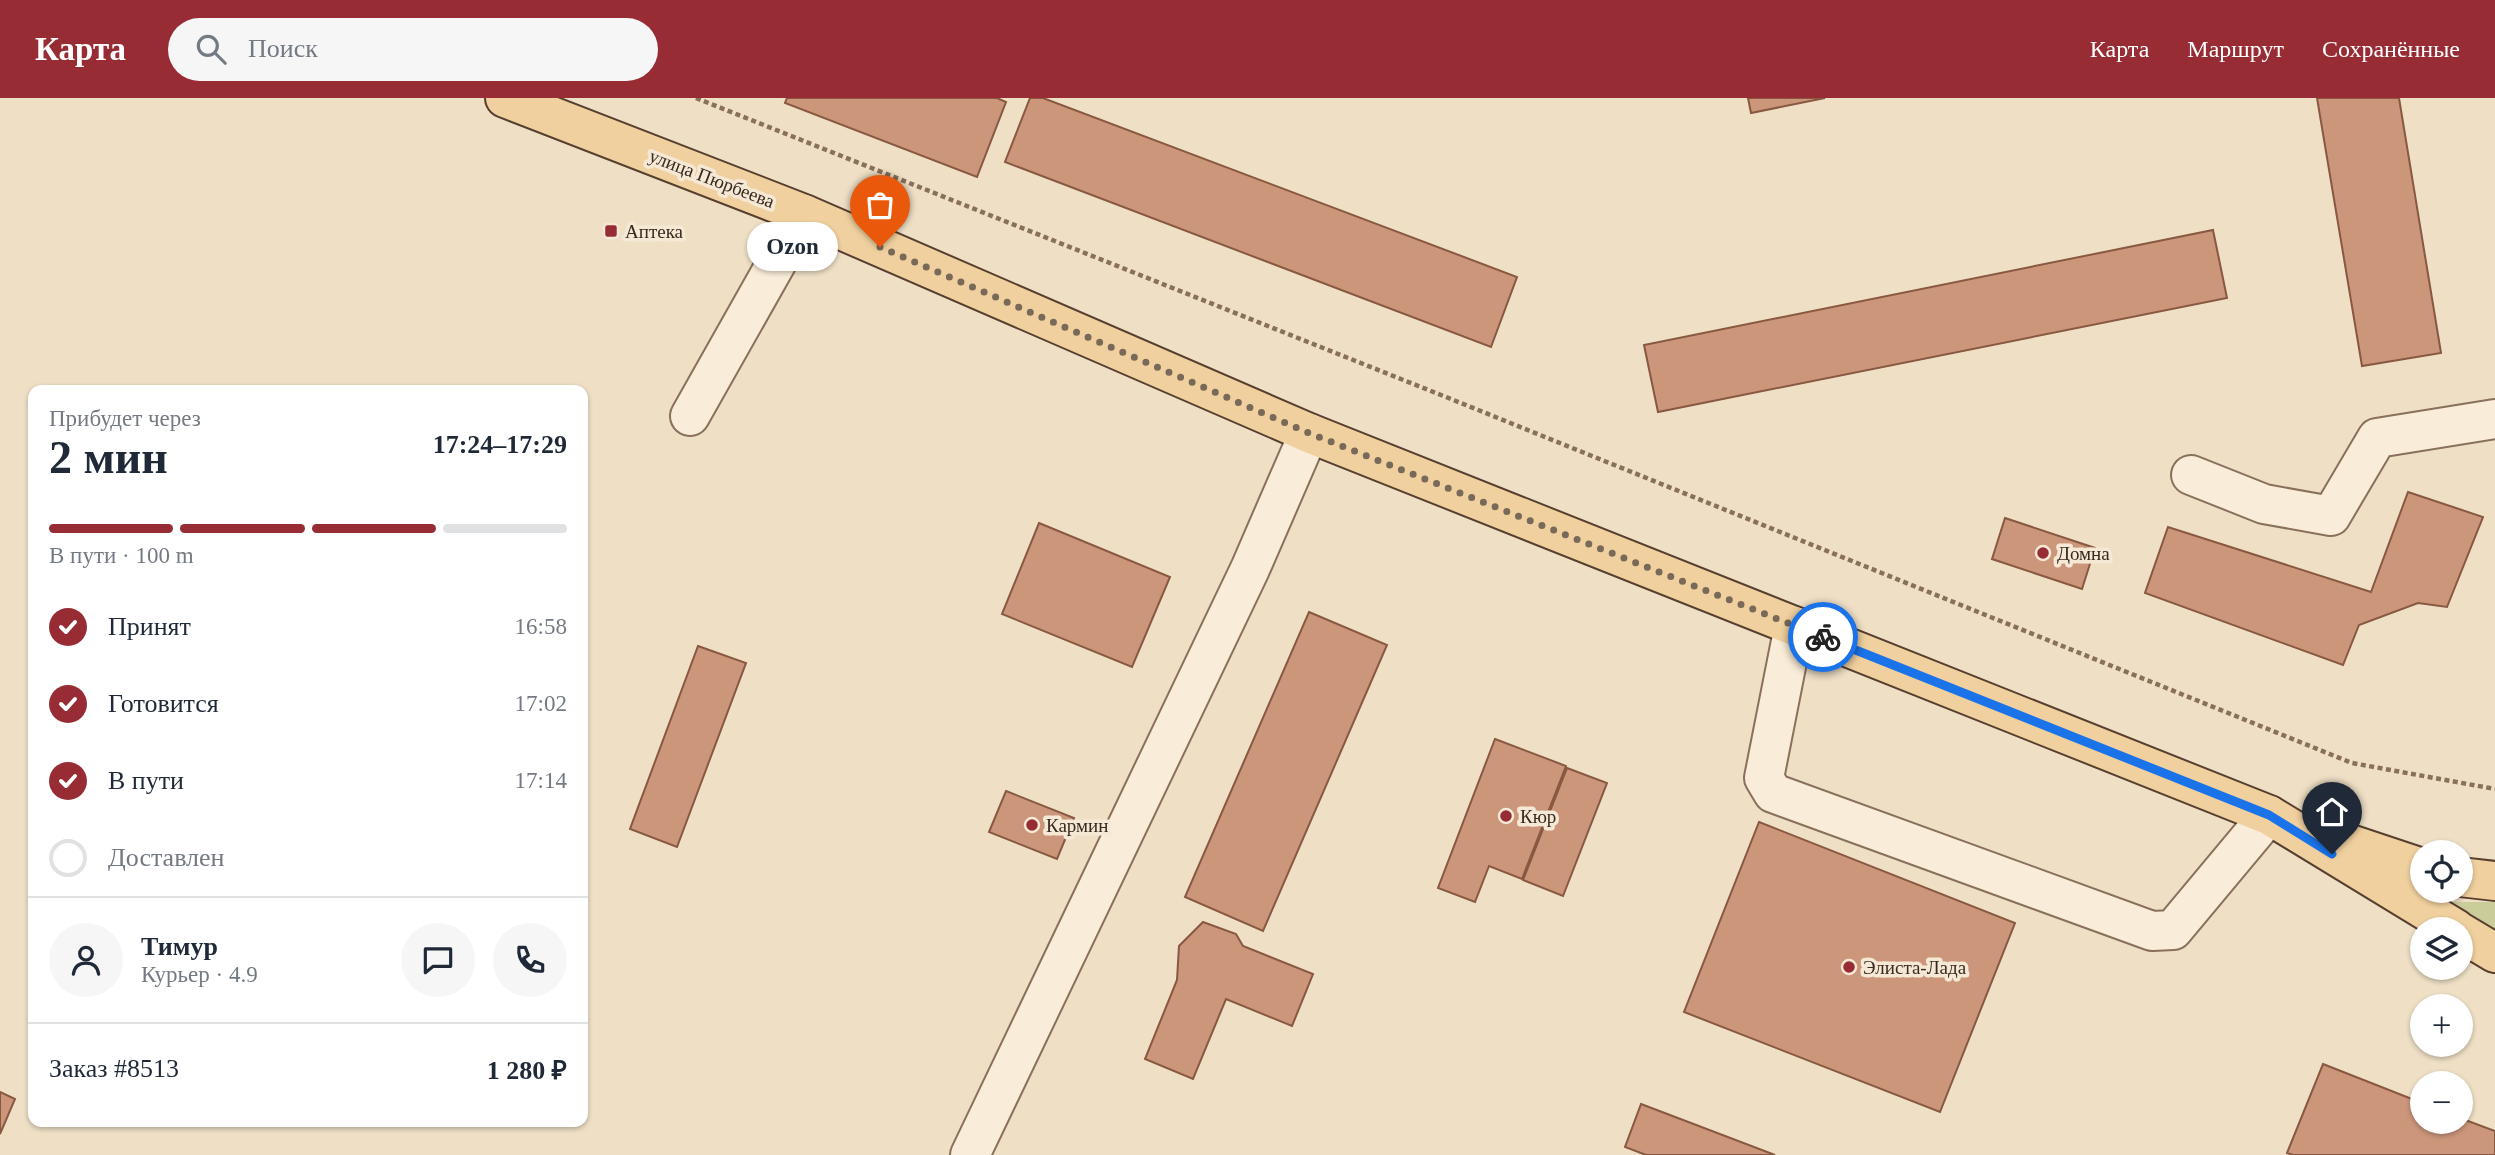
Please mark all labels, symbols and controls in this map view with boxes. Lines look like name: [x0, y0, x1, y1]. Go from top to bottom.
search box: [168, 18, 658, 81]
icon: search: [192, 30, 230, 68]
text: Карта: [35, 31, 126, 67]
text: Поиск: [248, 34, 318, 63]
text: Карта: [2090, 36, 2149, 62]
text: Маршрут: [2187, 36, 2284, 62]
text: Сохранённые: [2322, 36, 2460, 62]
street label: улица Пюрбеева: [646, 145, 778, 212]
pin: [850, 175, 910, 247]
icon: bag: [861, 186, 899, 224]
place label: Аптека: [625, 221, 684, 242]
callout: Ozon: [747, 222, 838, 272]
marker: Аптека: [603, 223, 619, 239]
text: Ozon: [766, 234, 819, 259]
text: Прибудет через: [49, 406, 201, 431]
text: 17:24–17:29: [433, 430, 567, 459]
text: 2 мин: [49, 432, 168, 483]
text: В пути · 100 m: [49, 543, 194, 568]
place label: Домна: [2057, 543, 2110, 564]
marker: Домна: [2035, 545, 2051, 561]
courier: [1788, 602, 1858, 672]
icon: check: [49, 608, 87, 646]
text: Принят: [108, 612, 191, 641]
text: 16:58: [515, 614, 567, 639]
icon: bike: [1804, 618, 1842, 656]
icon: check: [49, 685, 87, 723]
text: Готовится: [108, 689, 219, 718]
text: 17:02: [515, 691, 567, 716]
icon: check: [49, 762, 87, 800]
text: В пути: [108, 766, 184, 795]
text: 17:14: [515, 768, 567, 793]
pin: [2302, 782, 2362, 854]
icon: home: [2313, 793, 2351, 831]
place label: Кюр: [1520, 806, 1556, 827]
marker: Кюр: [1498, 808, 1514, 824]
place label: Кармин: [1046, 815, 1108, 836]
marker: Кармин: [1024, 817, 1040, 833]
map controls: [2410, 840, 2473, 1134]
button: locate: [2410, 840, 2473, 903]
text: Доставлен: [108, 843, 225, 872]
button: layers: [2410, 917, 2473, 980]
button: person: [49, 923, 123, 997]
button: chat: [401, 923, 475, 997]
button: phone: [493, 923, 567, 997]
text: Тимур: [141, 932, 218, 961]
place label: Элиста-Лада: [1863, 957, 1967, 978]
marker: Элиста-Лада: [1841, 959, 1857, 975]
text: Курьер · 4.9: [141, 962, 258, 987]
button: +: [2410, 994, 2473, 1057]
text: Заказ #8513: [49, 1054, 179, 1083]
text: 1 280 ₽: [487, 1056, 567, 1085]
button: −: [2410, 1071, 2473, 1134]

